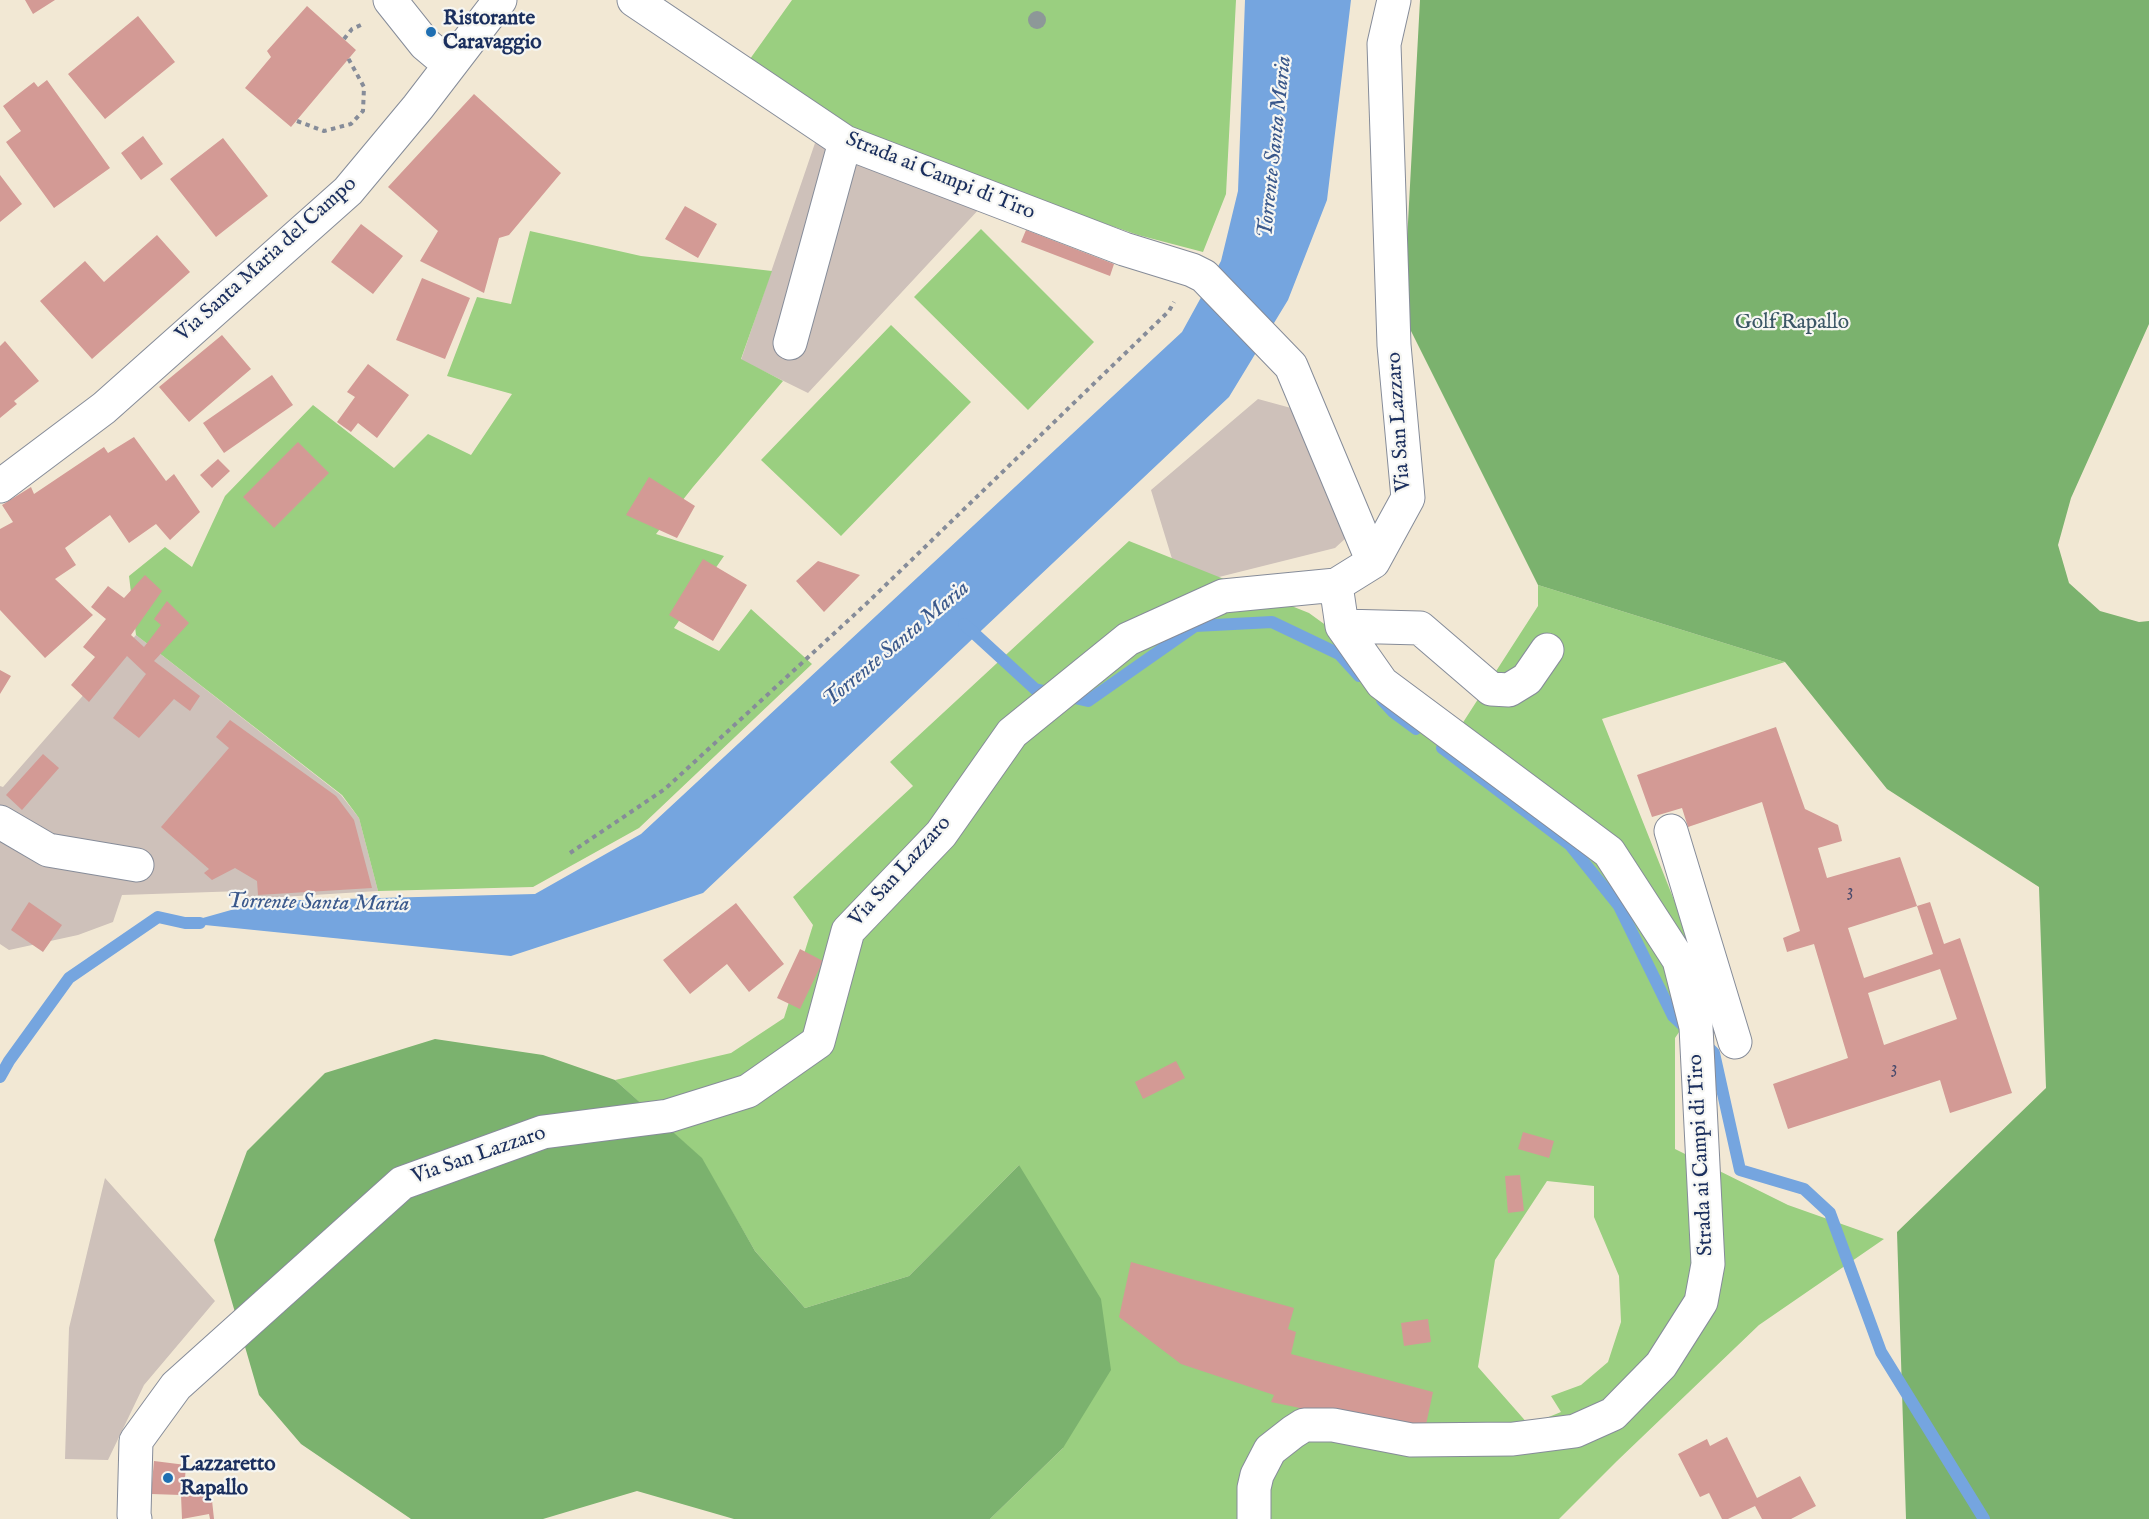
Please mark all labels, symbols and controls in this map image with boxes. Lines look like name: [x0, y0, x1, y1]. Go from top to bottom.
place label: Ristorante Caravaggio: [443, 7, 542, 57]
marker: Ristorante Caravaggio: [424, 25, 438, 39]
water label: Torrente Santa Maria: [1253, 55, 1299, 239]
street label: Strada ai Campi di Tiro: [842, 127, 1038, 227]
street label: Via Santa Maria del Campo: [171, 172, 363, 348]
park label: Golf Rapallo: [1735, 311, 1849, 337]
street label: Via San Lazzaro: [1383, 351, 1417, 493]
water label: Torrente Santa Maria: [818, 576, 976, 714]
street label: Via San Lazzaro: [845, 811, 957, 933]
house number: 3: [1847, 881, 1853, 903]
water label: Torrente Santa Maria: [226, 889, 410, 919]
street label: Strada ai Campi di Tiro: [1684, 1053, 1720, 1257]
house number: 3: [1891, 1058, 1897, 1080]
street label: Via San Lazzaro: [409, 1121, 549, 1191]
place label: Lazzaretto Rapallo: [180, 1453, 276, 1503]
marker: Lazzaretto Rapallo: [161, 1471, 175, 1485]

